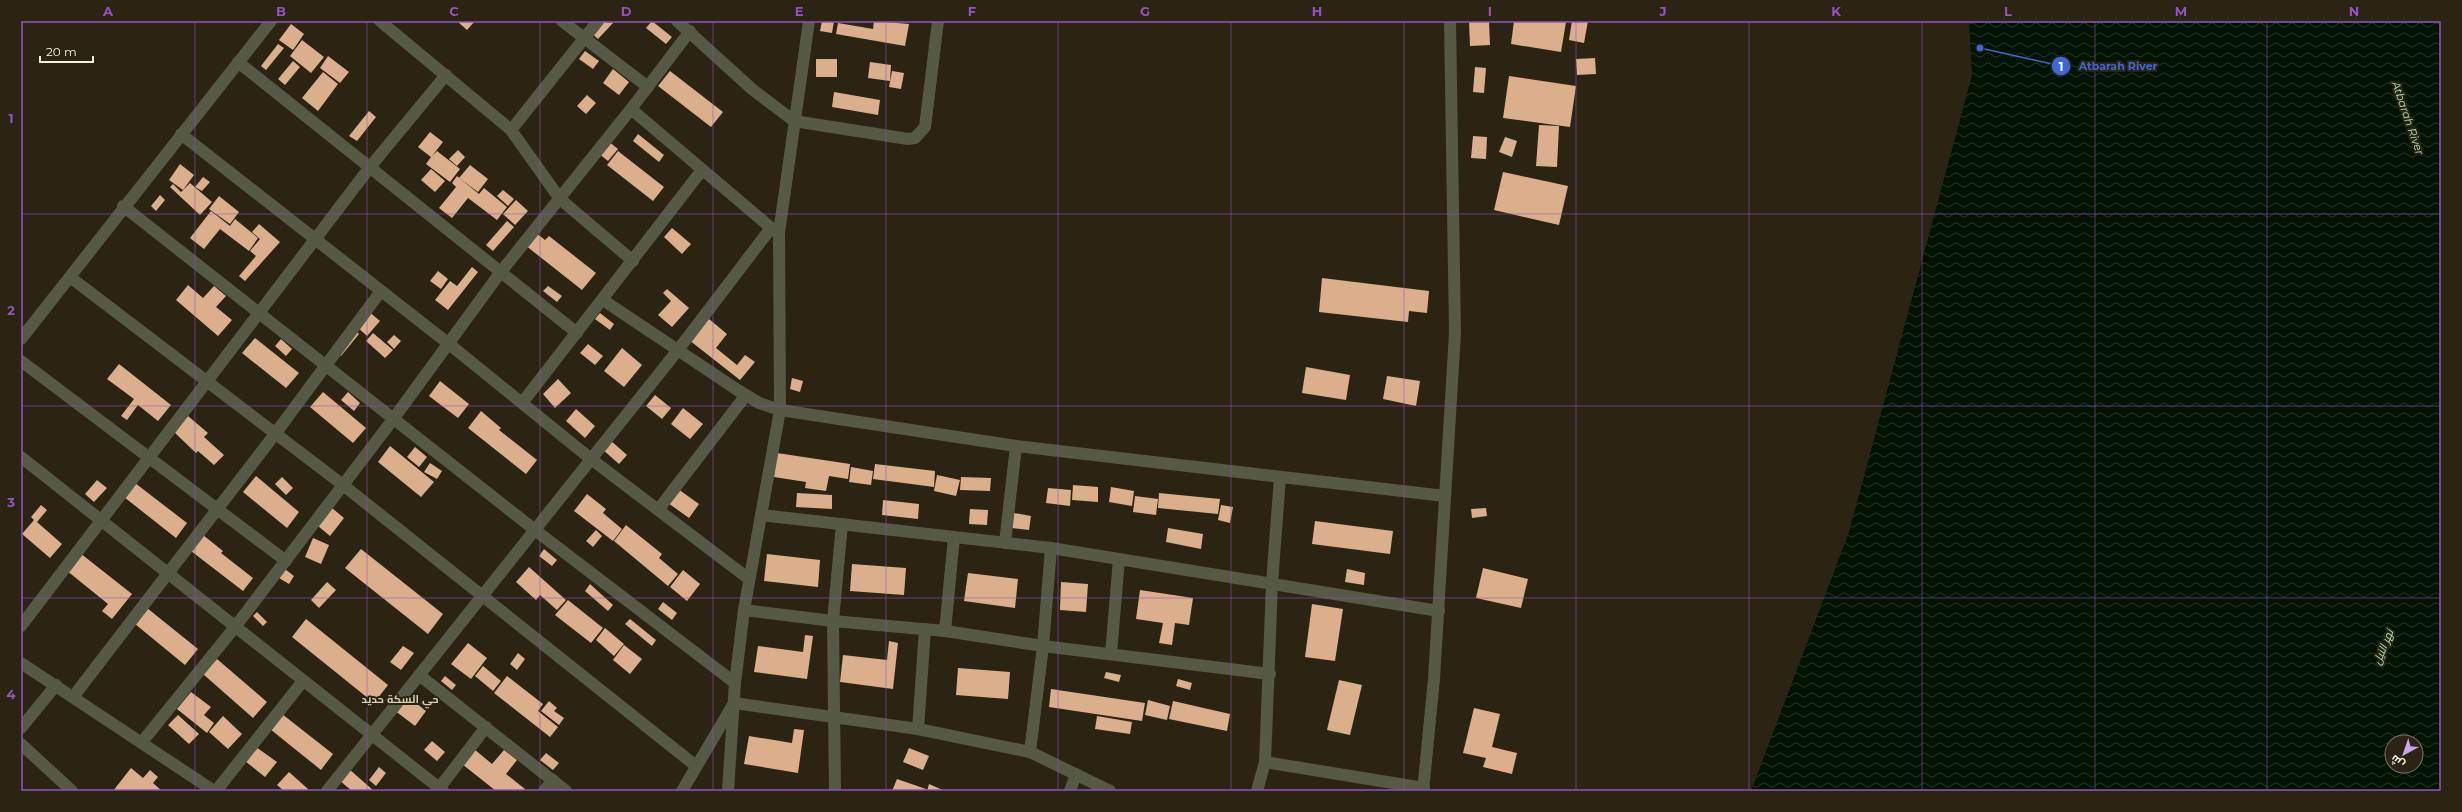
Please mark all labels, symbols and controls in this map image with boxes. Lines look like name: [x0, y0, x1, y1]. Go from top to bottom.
text: A: [102, 3, 114, 19]
text: B: [276, 3, 286, 19]
text: C: [449, 3, 459, 19]
text: D: [621, 3, 632, 19]
text: E: [795, 3, 804, 19]
text: F: [968, 3, 976, 19]
text: G: [1140, 3, 1150, 19]
text: H: [1312, 3, 1322, 19]
text: I: [1488, 3, 1492, 19]
text: J: [1658, 3, 1667, 19]
text: K: [1831, 3, 1841, 19]
text: L: [2004, 3, 2012, 19]
text: M: [2175, 3, 2187, 19]
text: N: [2349, 3, 2359, 19]
scale bar: [40, 38, 93, 64]
text: 20 m: [46, 44, 77, 59]
callout: Atbarah River: [2051, 55, 2166, 78]
text: 1: [2059, 59, 2063, 74]
text: Atbarah River: [2078, 59, 2158, 73]
water label: Atbarah River: [2389, 78, 2427, 157]
text: 1: [8, 110, 14, 126]
text: 2: [7, 302, 15, 318]
text: 3: [6, 494, 15, 510]
water label: نهر النيل: [2370, 626, 2397, 667]
text: 4: [7, 686, 16, 702]
district label: حي السكة حديد: [361, 692, 439, 709]
north arrow: [2384, 734, 2424, 774]
text: ش: [2388, 752, 2407, 772]

